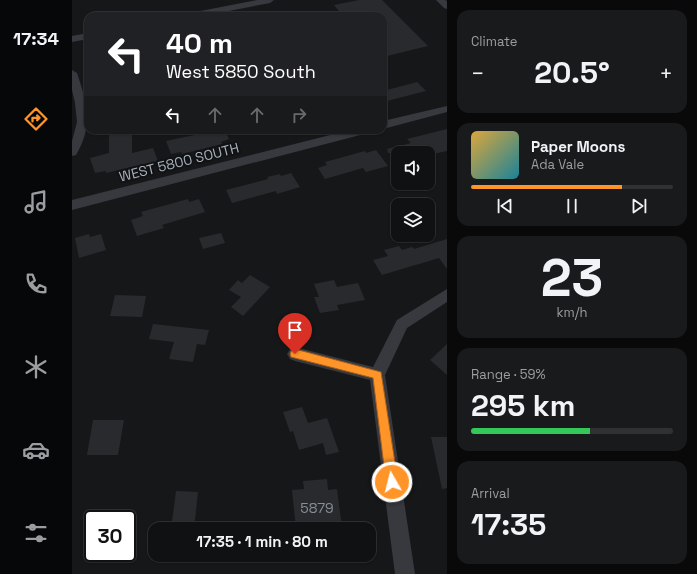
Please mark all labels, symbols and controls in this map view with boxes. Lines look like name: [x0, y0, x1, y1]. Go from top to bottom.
text: 40 m: [166, 25, 233, 61]
text: 17:34: [13, 27, 59, 50]
icon: left: [100, 28, 152, 80]
text: Climate: [471, 33, 517, 50]
text: 20.5°: [534, 53, 610, 92]
text: −: [471, 59, 485, 87]
text: +: [659, 59, 673, 87]
text: West 5850 South: [166, 60, 316, 83]
icon: left: [162, 104, 184, 126]
icon: ahead: [204, 104, 226, 126]
icon: ahead: [246, 104, 268, 126]
icon: right: [288, 104, 310, 126]
icon: directions: [22, 105, 50, 133]
text: Paper Moons: [531, 137, 625, 156]
street label: WEST 5800 SOUTH: [117, 138, 241, 186]
map controls: [391, 146, 435, 242]
button: sound: [391, 146, 435, 190]
text: Ada Vale: [531, 156, 584, 173]
icon: music: [22, 188, 50, 216]
icon: previous: [494, 195, 516, 217]
icon: pause: [561, 195, 583, 217]
icon: next: [628, 195, 650, 217]
button: layers: [391, 198, 435, 242]
text: 23: [541, 245, 603, 311]
icon: phone: [22, 270, 50, 298]
text: km/h: [557, 304, 587, 321]
pin: [278, 313, 312, 354]
icon: arrive: [284, 319, 306, 341]
icon: climate: [22, 353, 50, 381]
text: Range · 59%: [471, 366, 546, 383]
text: 295 km: [471, 386, 575, 425]
icon: car: [22, 436, 50, 464]
position arrow: [371, 461, 413, 503]
text: Arrival: [471, 485, 510, 502]
house number: 5879: [300, 499, 334, 517]
text: 17:35: [471, 505, 546, 544]
speed limit sign: 30: [84, 510, 136, 562]
icon: filters: [22, 519, 50, 547]
text: 17:35 · 1 min · 80 m: [196, 532, 328, 551]

